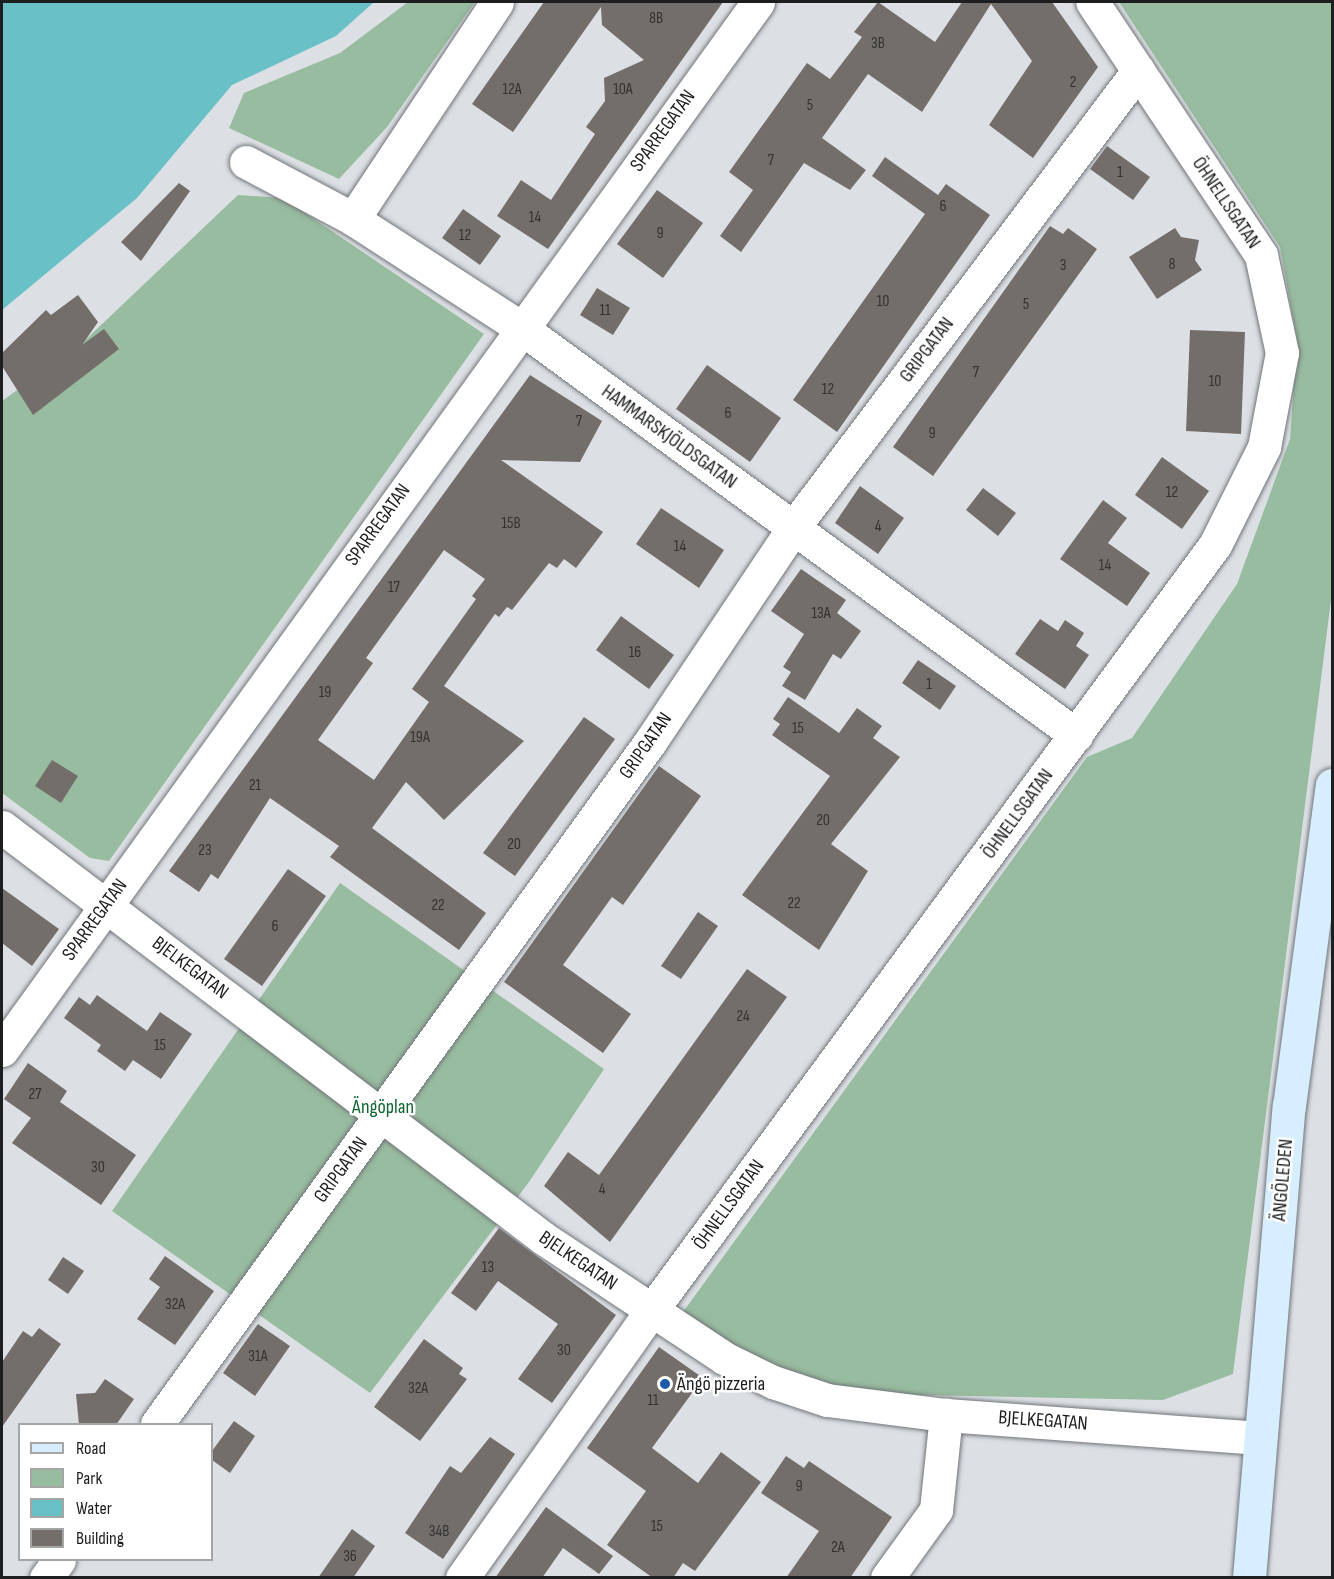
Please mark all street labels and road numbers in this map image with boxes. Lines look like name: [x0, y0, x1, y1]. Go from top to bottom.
street label: SPARREGATAN: [625, 85, 701, 177]
street label: ÖHNELLSGATAN: [1187, 153, 1265, 253]
street label: GRIPGATAN: [895, 313, 959, 387]
street label: HAMMARSKJÖLDSGATAN: [597, 380, 741, 494]
street label: SPARREGATAN: [340, 479, 416, 571]
street label: GRIPGATAN: [615, 708, 677, 784]
street label: ÖHNELLSGATAN: [977, 764, 1059, 864]
street label: SPARREGATAN: [57, 874, 133, 966]
street label: BJELKEGATAN: [147, 932, 233, 1004]
street label: GRIPGATAN: [309, 1132, 373, 1208]
street label: ÄNGÖLEDEN: [1267, 1138, 1299, 1222]
street label: ÖHNELLSGATAN: [688, 1155, 770, 1255]
street label: BJELKEGATAN: [534, 1226, 622, 1296]
street label: BJELKEGATAN: [998, 1406, 1088, 1436]

